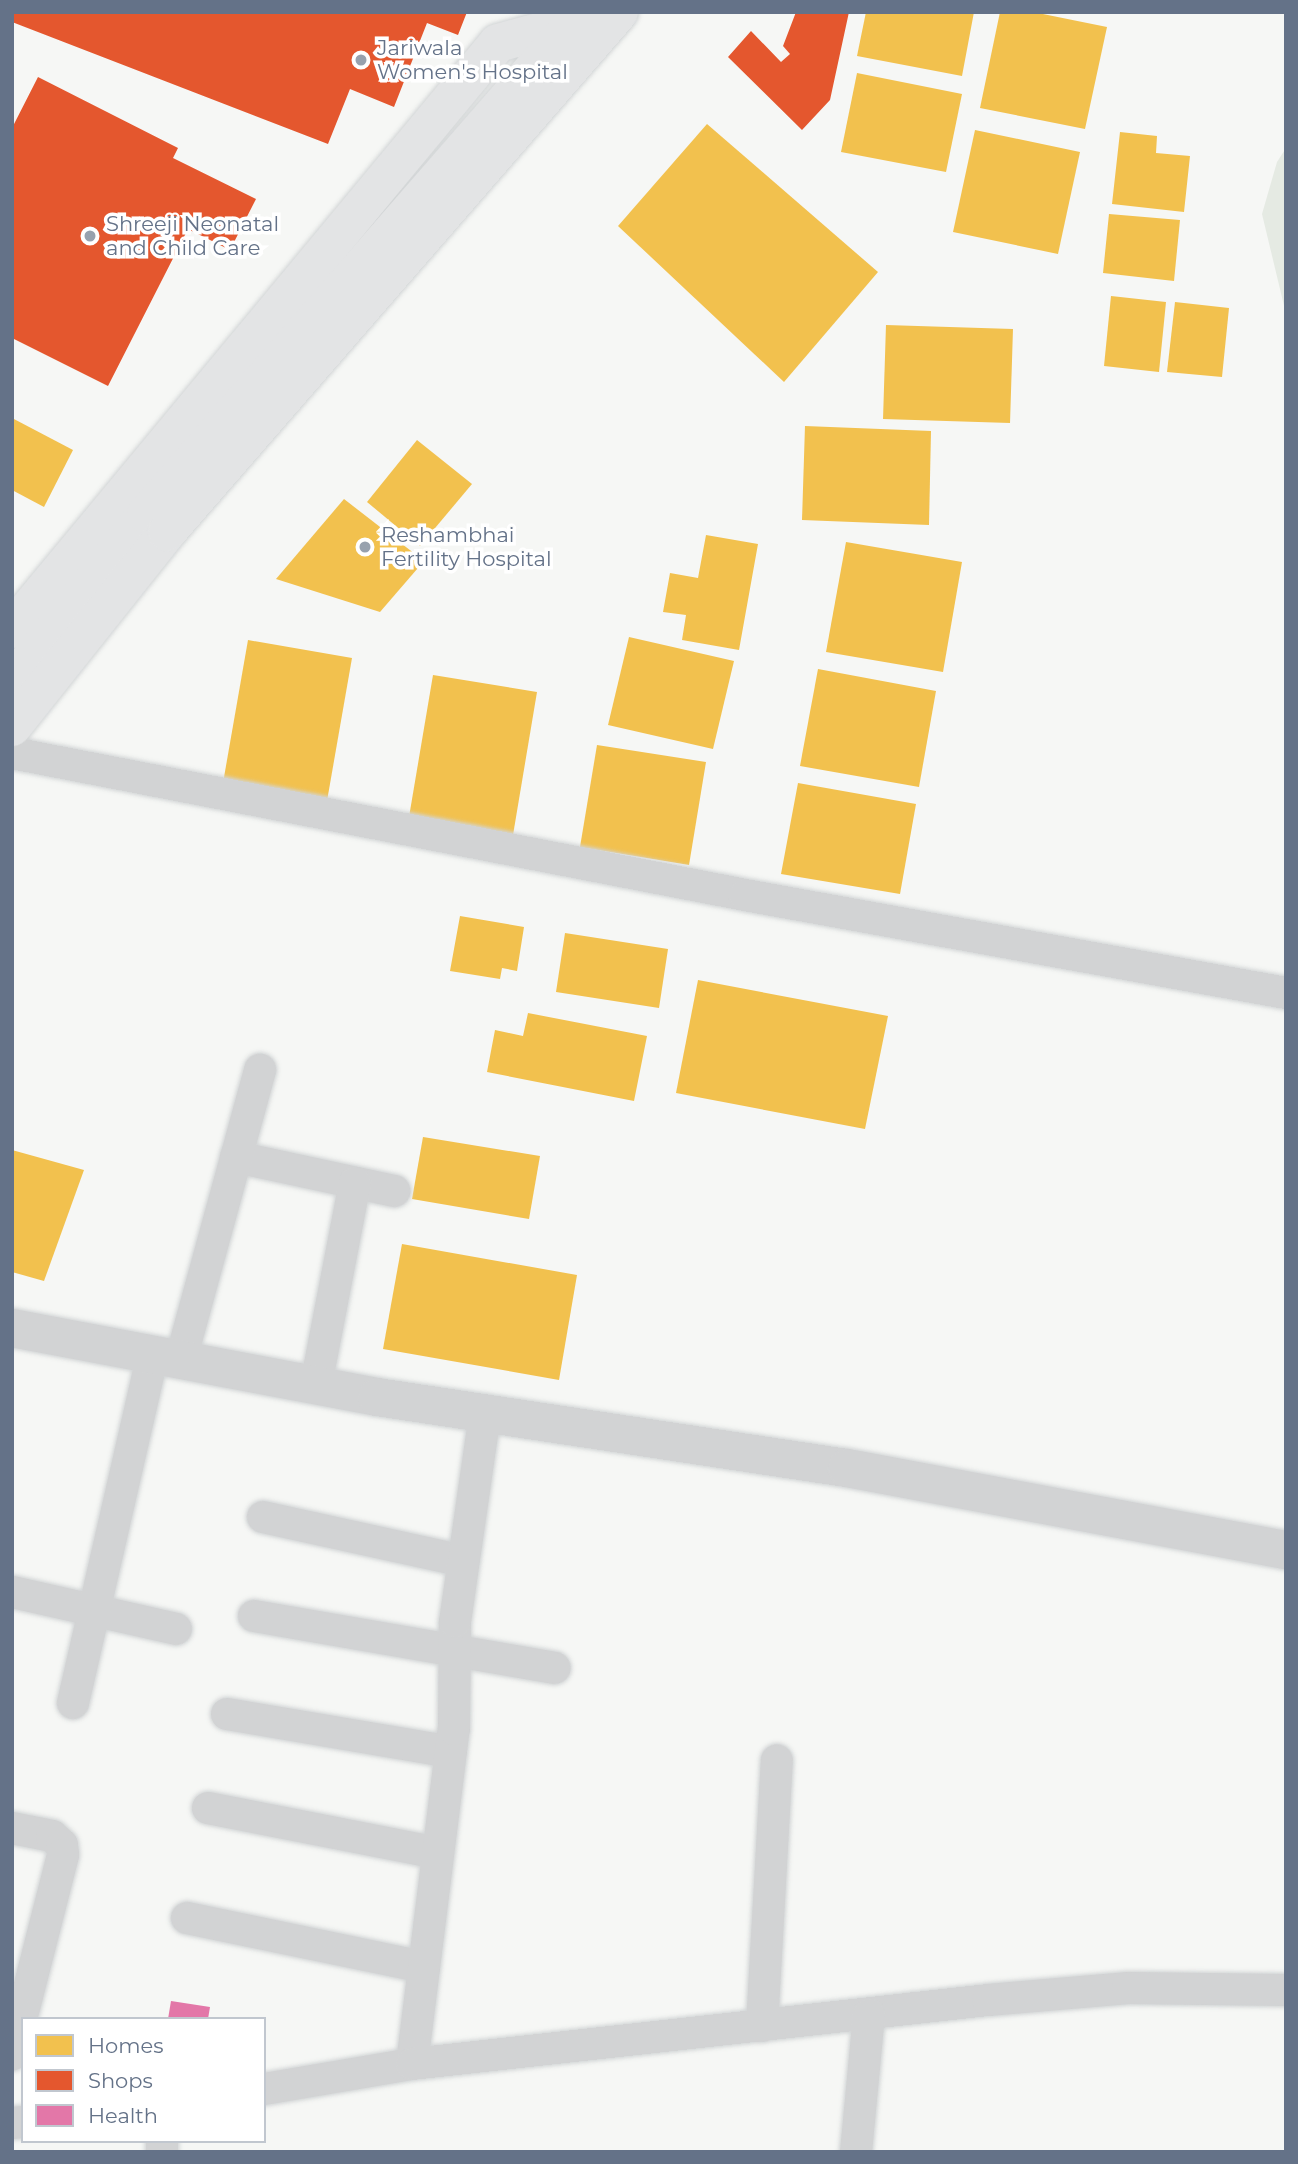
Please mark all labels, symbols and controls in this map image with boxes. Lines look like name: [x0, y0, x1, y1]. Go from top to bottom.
place label: Jariwala Women's Hospital: [377, 35, 568, 85]
marker: Jariwala Women's Hospital: [351, 50, 371, 70]
place label: Shreeji Neonatal and Child Care: [106, 211, 279, 261]
marker: Shreeji Neonatal and Child Care: [80, 226, 100, 246]
place label: Reshambhai Fertility Hospital: [381, 522, 552, 572]
marker: Reshambhai Fertility Hospital: [355, 537, 375, 557]
legend: [21, 2017, 266, 2143]
text: Homes: [88, 2033, 163, 2058]
text: Shops: [88, 2068, 153, 2093]
text: Health: [88, 2103, 158, 2128]

